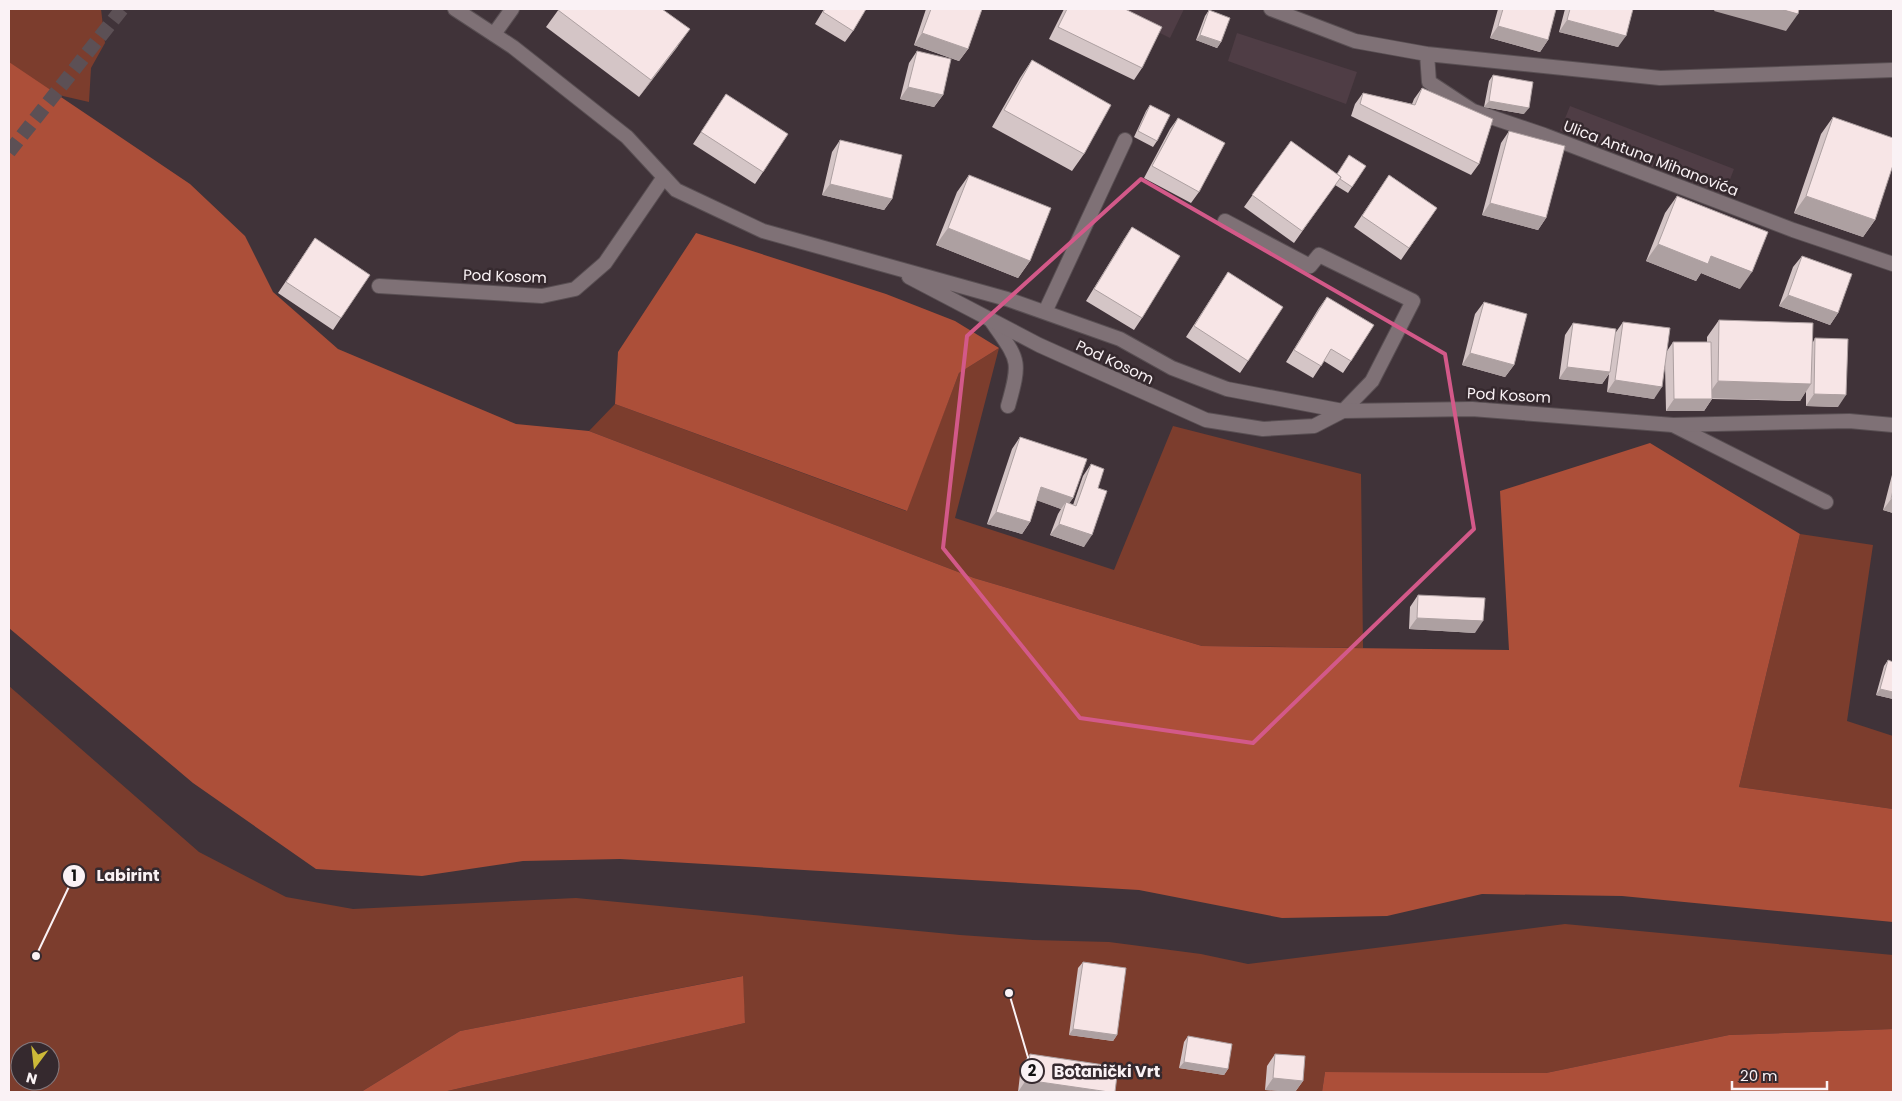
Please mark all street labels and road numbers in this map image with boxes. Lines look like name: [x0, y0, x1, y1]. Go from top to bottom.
street label: Ulica Antuna Mihanovića: [1560, 115, 1742, 201]
street label: Pod Kosom: [463, 264, 547, 288]
street label: Pod Kosom: [1073, 335, 1157, 389]
street label: Pod Kosom: [1467, 382, 1551, 408]

